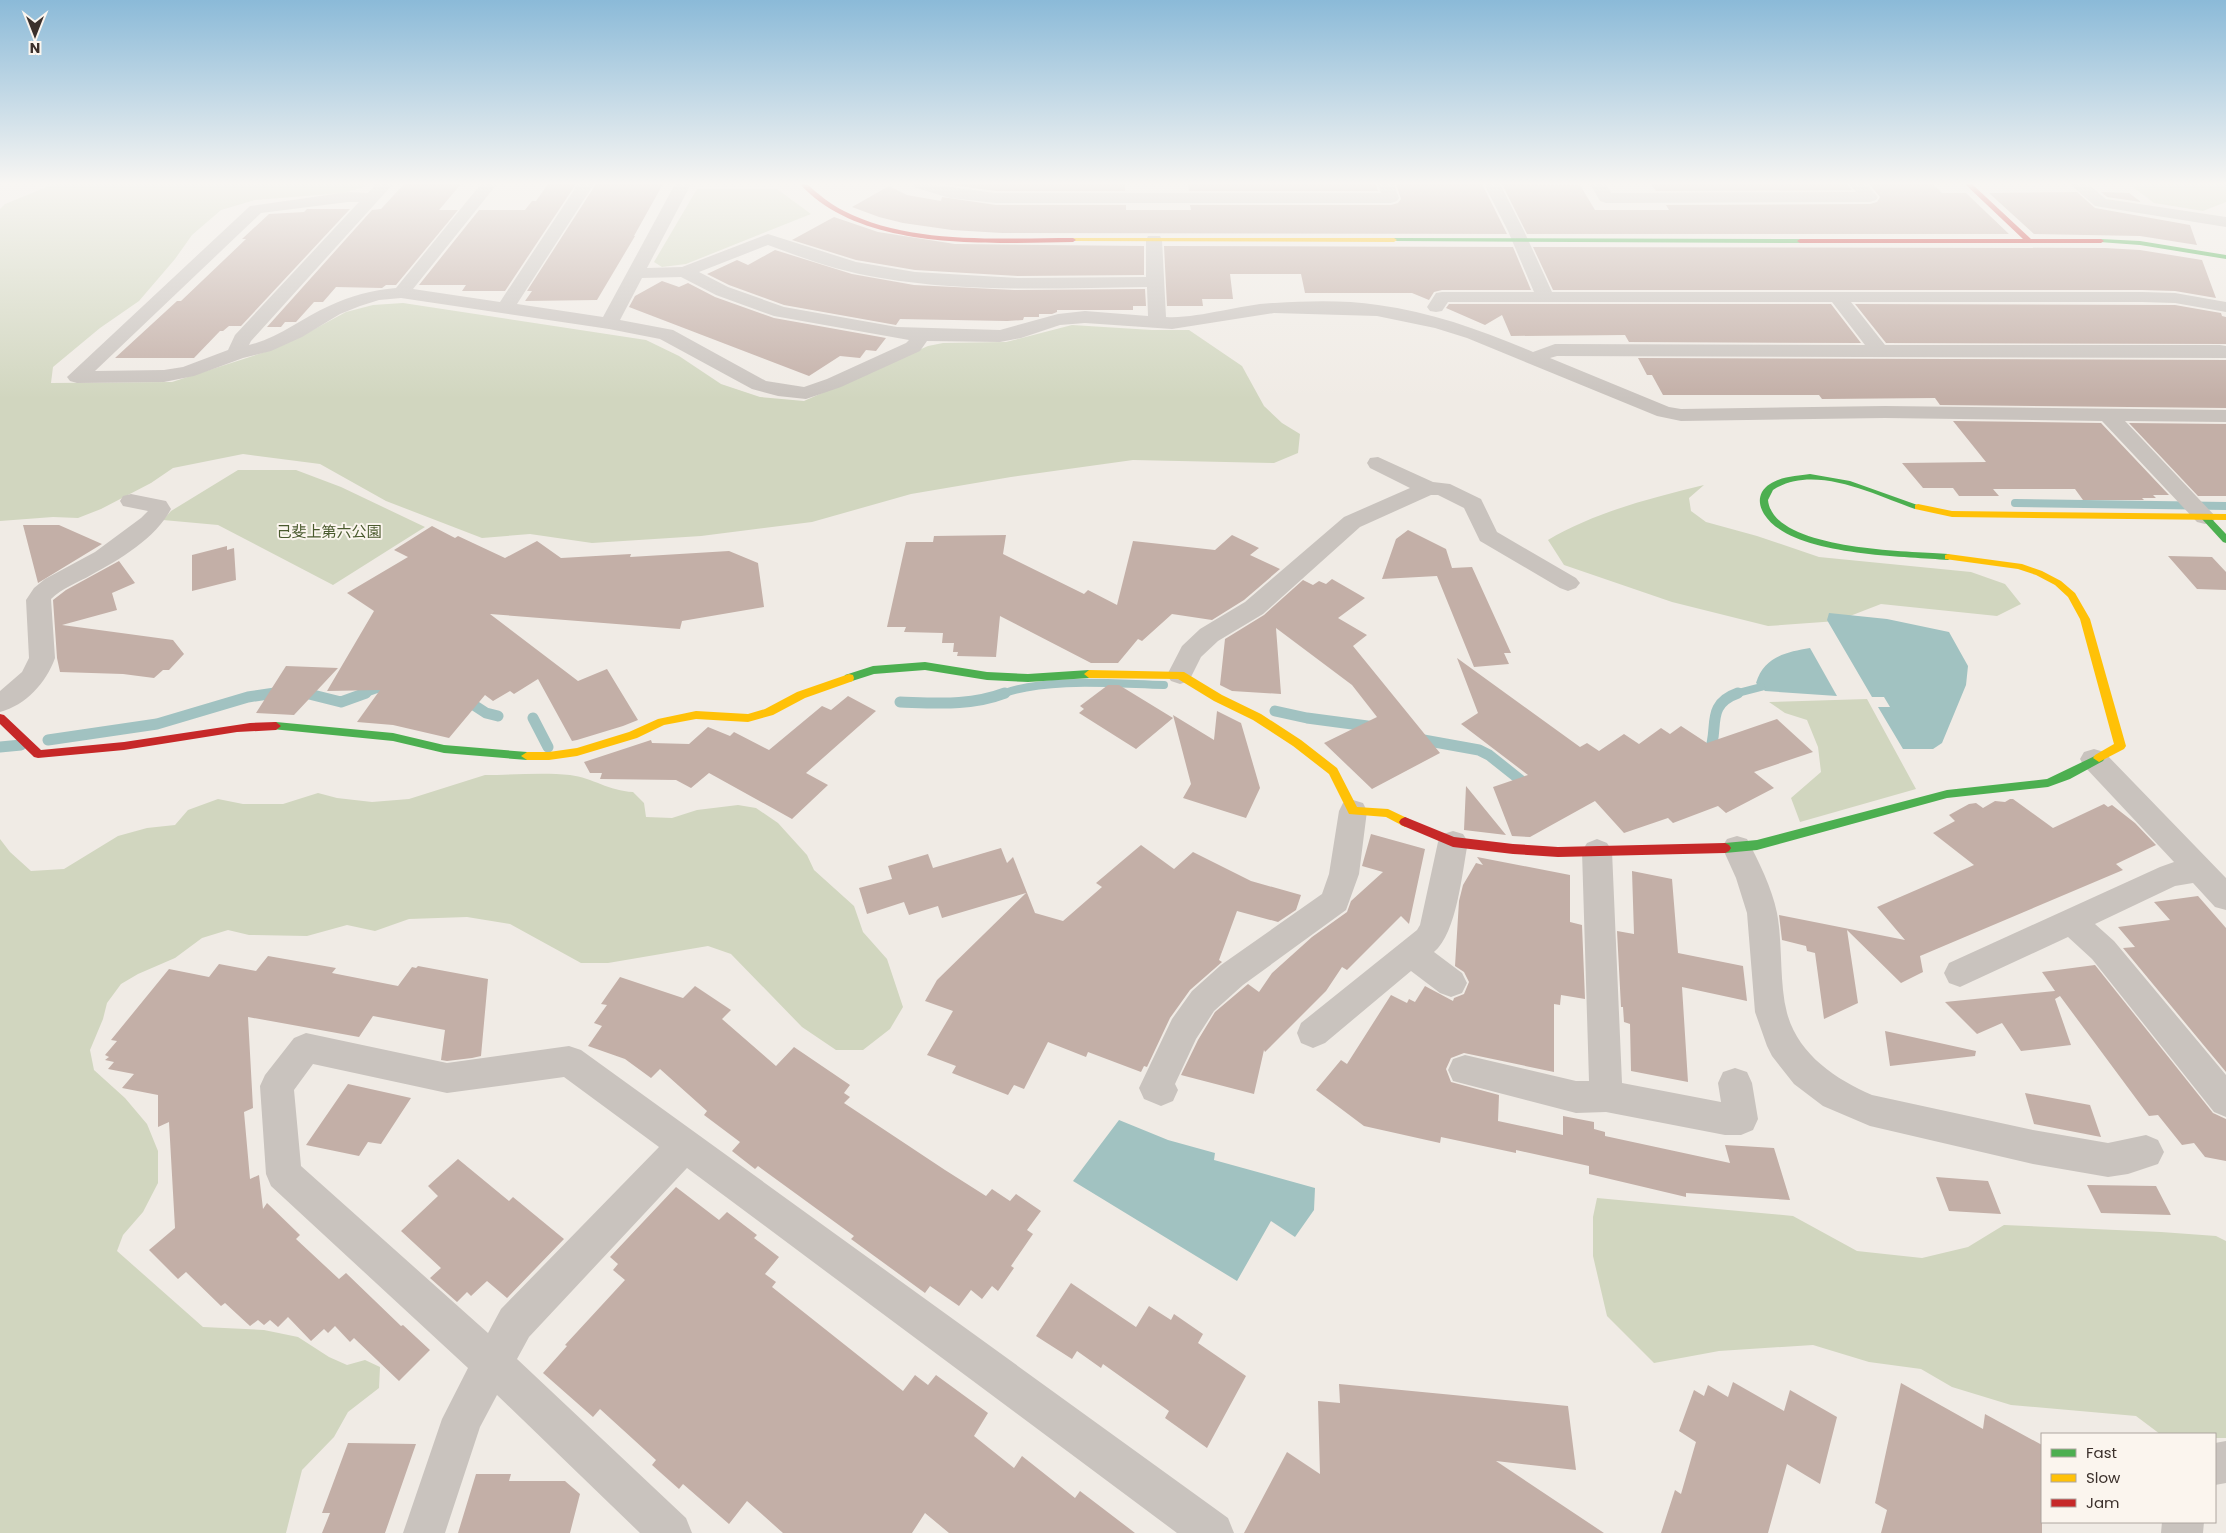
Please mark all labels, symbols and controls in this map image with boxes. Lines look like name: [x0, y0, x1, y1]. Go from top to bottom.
north arrow: [10, 10, 60, 60]
text: N: [30, 38, 40, 58]
park label: 己斐上第六公園: [276, 521, 382, 542]
legend: [2041, 1433, 2216, 1523]
text: Fast: [2086, 1442, 2117, 1463]
text: Slow: [2086, 1467, 2121, 1488]
text: Jam: [2086, 1492, 2120, 1513]

